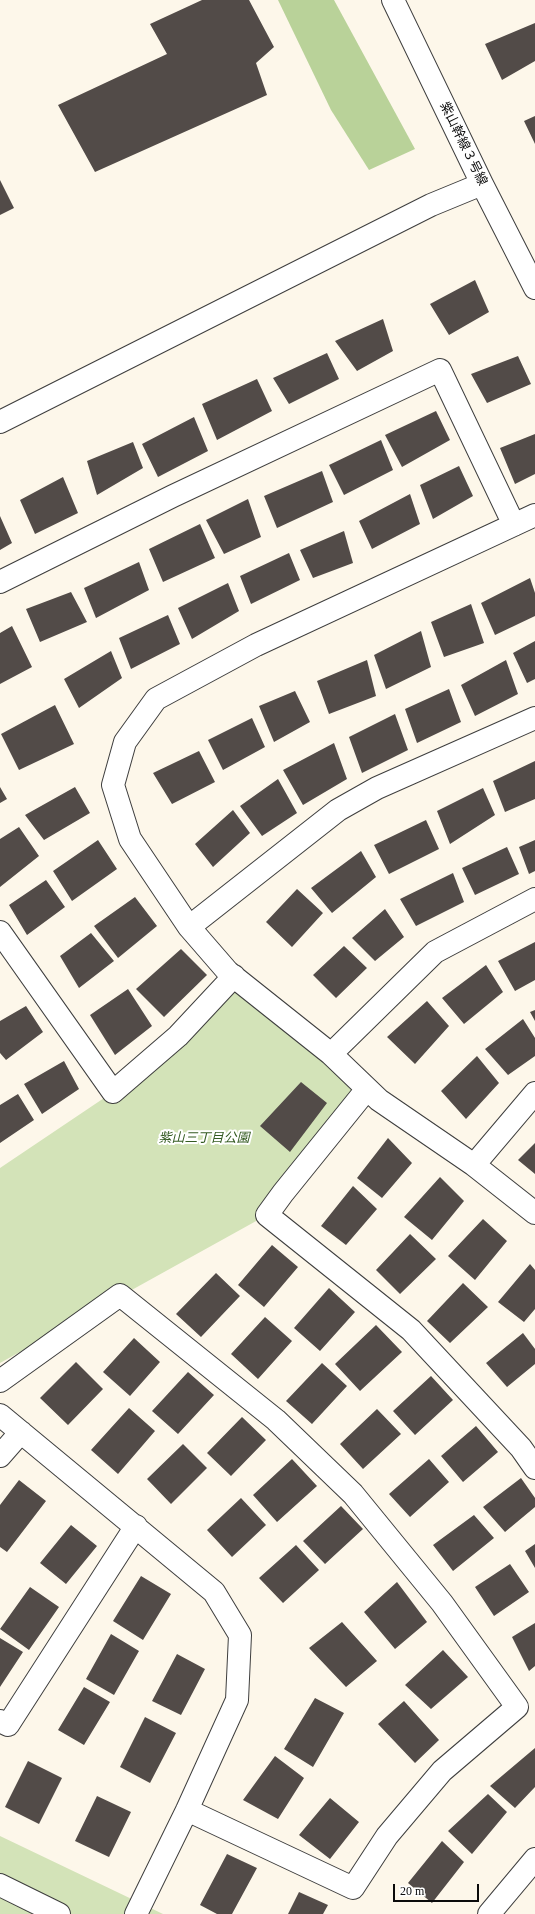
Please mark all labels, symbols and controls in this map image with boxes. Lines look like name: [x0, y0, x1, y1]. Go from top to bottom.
street label: 紫山幹線３号線: [436, 100, 490, 188]
park label: 紫山三丁目公園: [159, 1131, 249, 1147]
scale bar: [395, 1876, 481, 1902]
text: 20 m: [400, 1884, 424, 1898]

